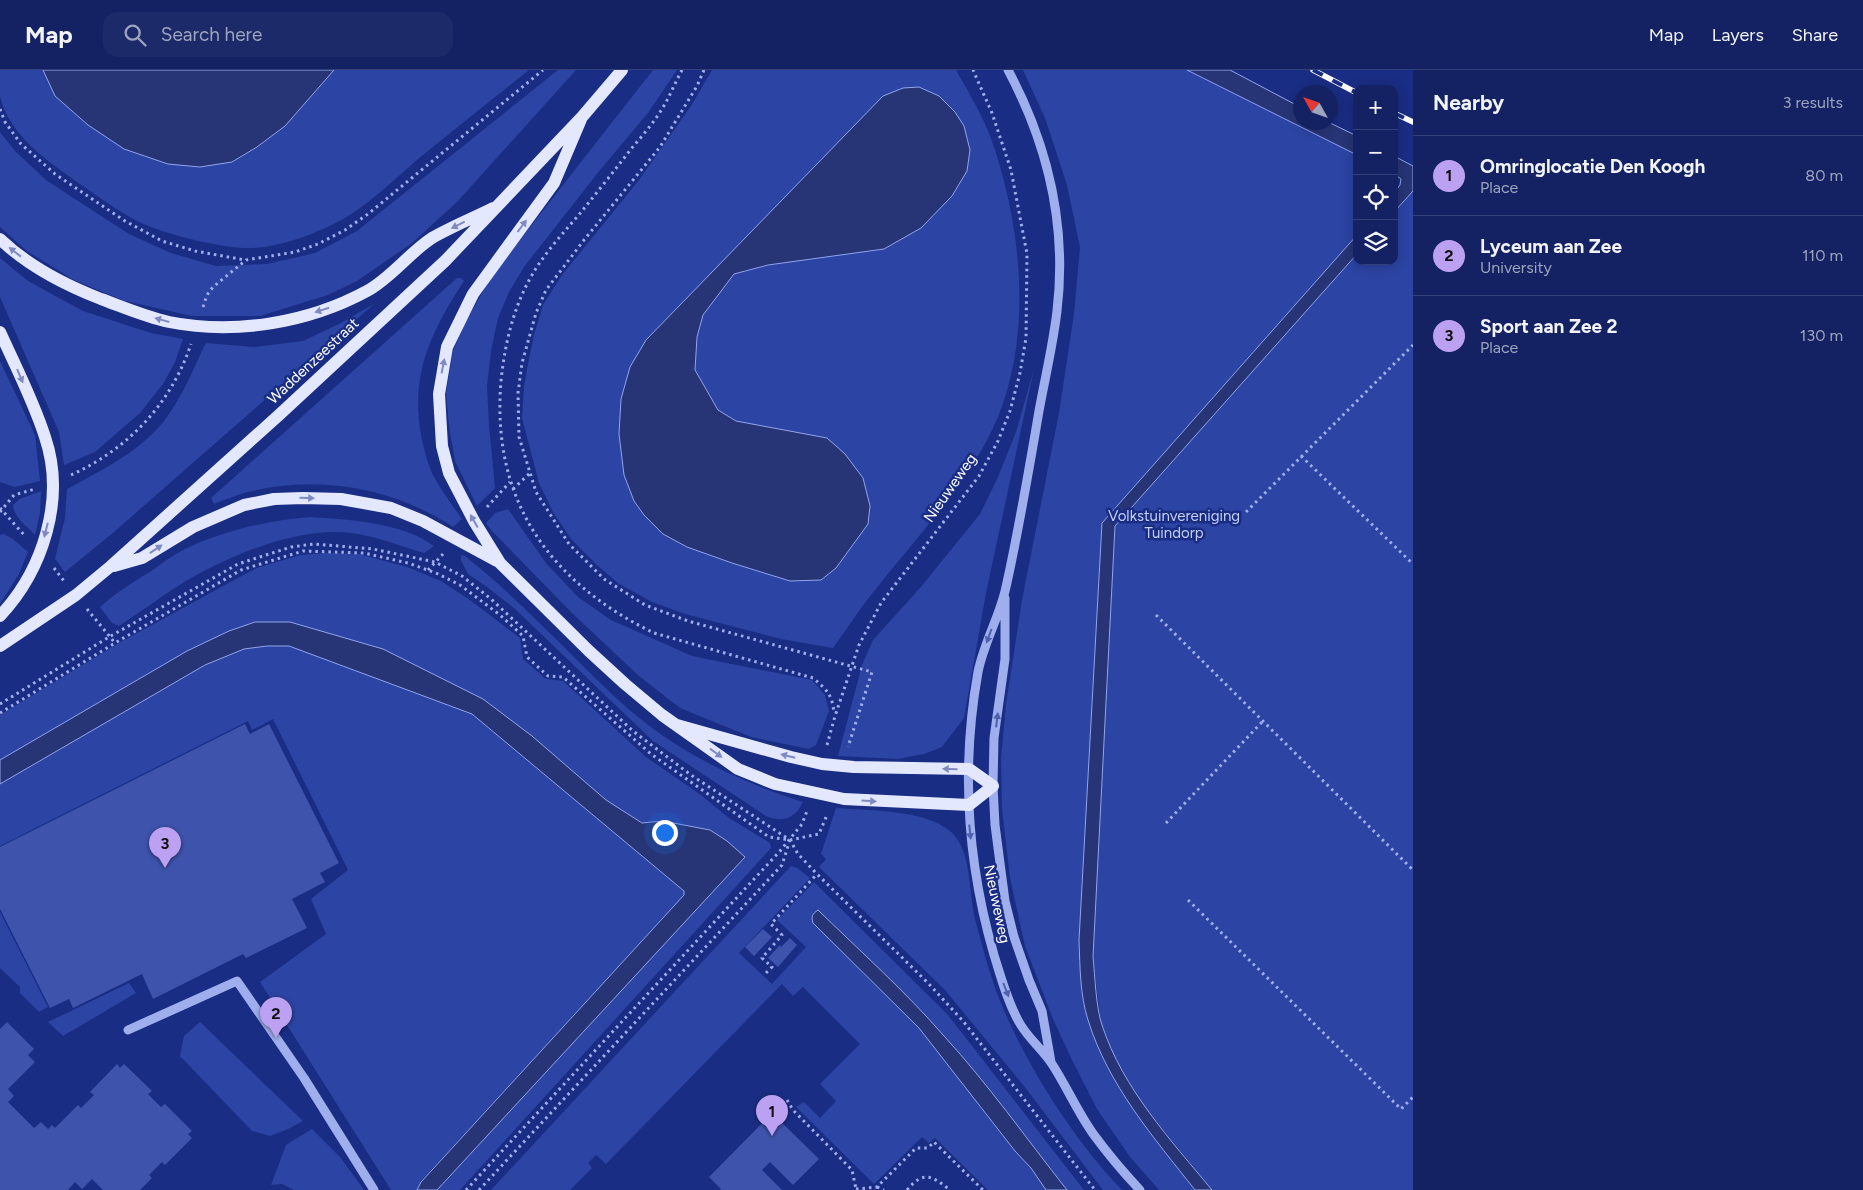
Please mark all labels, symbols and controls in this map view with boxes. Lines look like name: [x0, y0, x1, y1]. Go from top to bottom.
search box: [103, 12, 453, 57]
text: Map: [25, 20, 73, 49]
icon: search: [121, 21, 149, 49]
text: Search here: [161, 23, 262, 46]
text: Map: [1649, 24, 1684, 46]
text: Layers: [1712, 24, 1764, 46]
text: Share: [1792, 24, 1838, 46]
north arrow: [1293, 85, 1338, 130]
map controls: [1353, 85, 1398, 265]
button: +: [1353, 85, 1398, 130]
text: Nearby: [1433, 90, 1504, 115]
text: 3 results: [1783, 93, 1843, 112]
button: −: [1353, 130, 1398, 175]
text: Omringlocatie Den Koogh: [1480, 155, 1705, 178]
text: 1: [1446, 166, 1452, 185]
text: 80 m: [1805, 166, 1843, 185]
button: locate: [1353, 175, 1398, 220]
text: Place: [1480, 178, 1518, 197]
one-way arrow: [517, 219, 527, 233]
button: layers: [1353, 220, 1398, 265]
one-way arrow: [451, 221, 466, 229]
text: Lyceum aan Zee: [1480, 235, 1622, 258]
text: 2: [1444, 246, 1454, 265]
text: 110 m: [1802, 246, 1843, 265]
one-way arrow: [9, 247, 22, 257]
text: University: [1480, 258, 1552, 277]
one-way arrow: [314, 307, 329, 315]
street label: Waddenzeestraat: [264, 314, 363, 408]
text: Sport aan Zee 2: [1480, 315, 1618, 338]
one-way arrow: [154, 316, 170, 324]
text: 3: [1445, 326, 1453, 345]
text: 130 m: [1800, 326, 1843, 345]
text: Place: [1480, 338, 1518, 357]
one-way arrow: [439, 358, 447, 374]
one-way arrow: [16, 369, 24, 383]
street label: Nieuweweg: [920, 450, 980, 526]
one-way arrow: [300, 495, 316, 503]
park label: Volkstuinvereniging Tuindorp: [1108, 507, 1240, 542]
one-way arrow: [470, 514, 479, 527]
one-way arrow: [42, 523, 50, 538]
one-way arrow: [150, 544, 163, 554]
one-way arrow: [985, 629, 992, 644]
one-way arrow: [993, 711, 1001, 727]
one-way arrow: [709, 748, 723, 758]
one-way arrow: [781, 752, 796, 760]
one-way arrow: [942, 764, 958, 772]
one-way arrow: [861, 797, 877, 805]
your location: [652, 820, 678, 846]
one-way arrow: [967, 824, 975, 840]
pin: 3: [149, 827, 181, 868]
street label: Nieuweweg: [980, 863, 1014, 945]
one-way arrow: [1002, 983, 1010, 998]
pin: 2: [260, 997, 292, 1038]
pin: 1: [756, 1095, 788, 1136]

